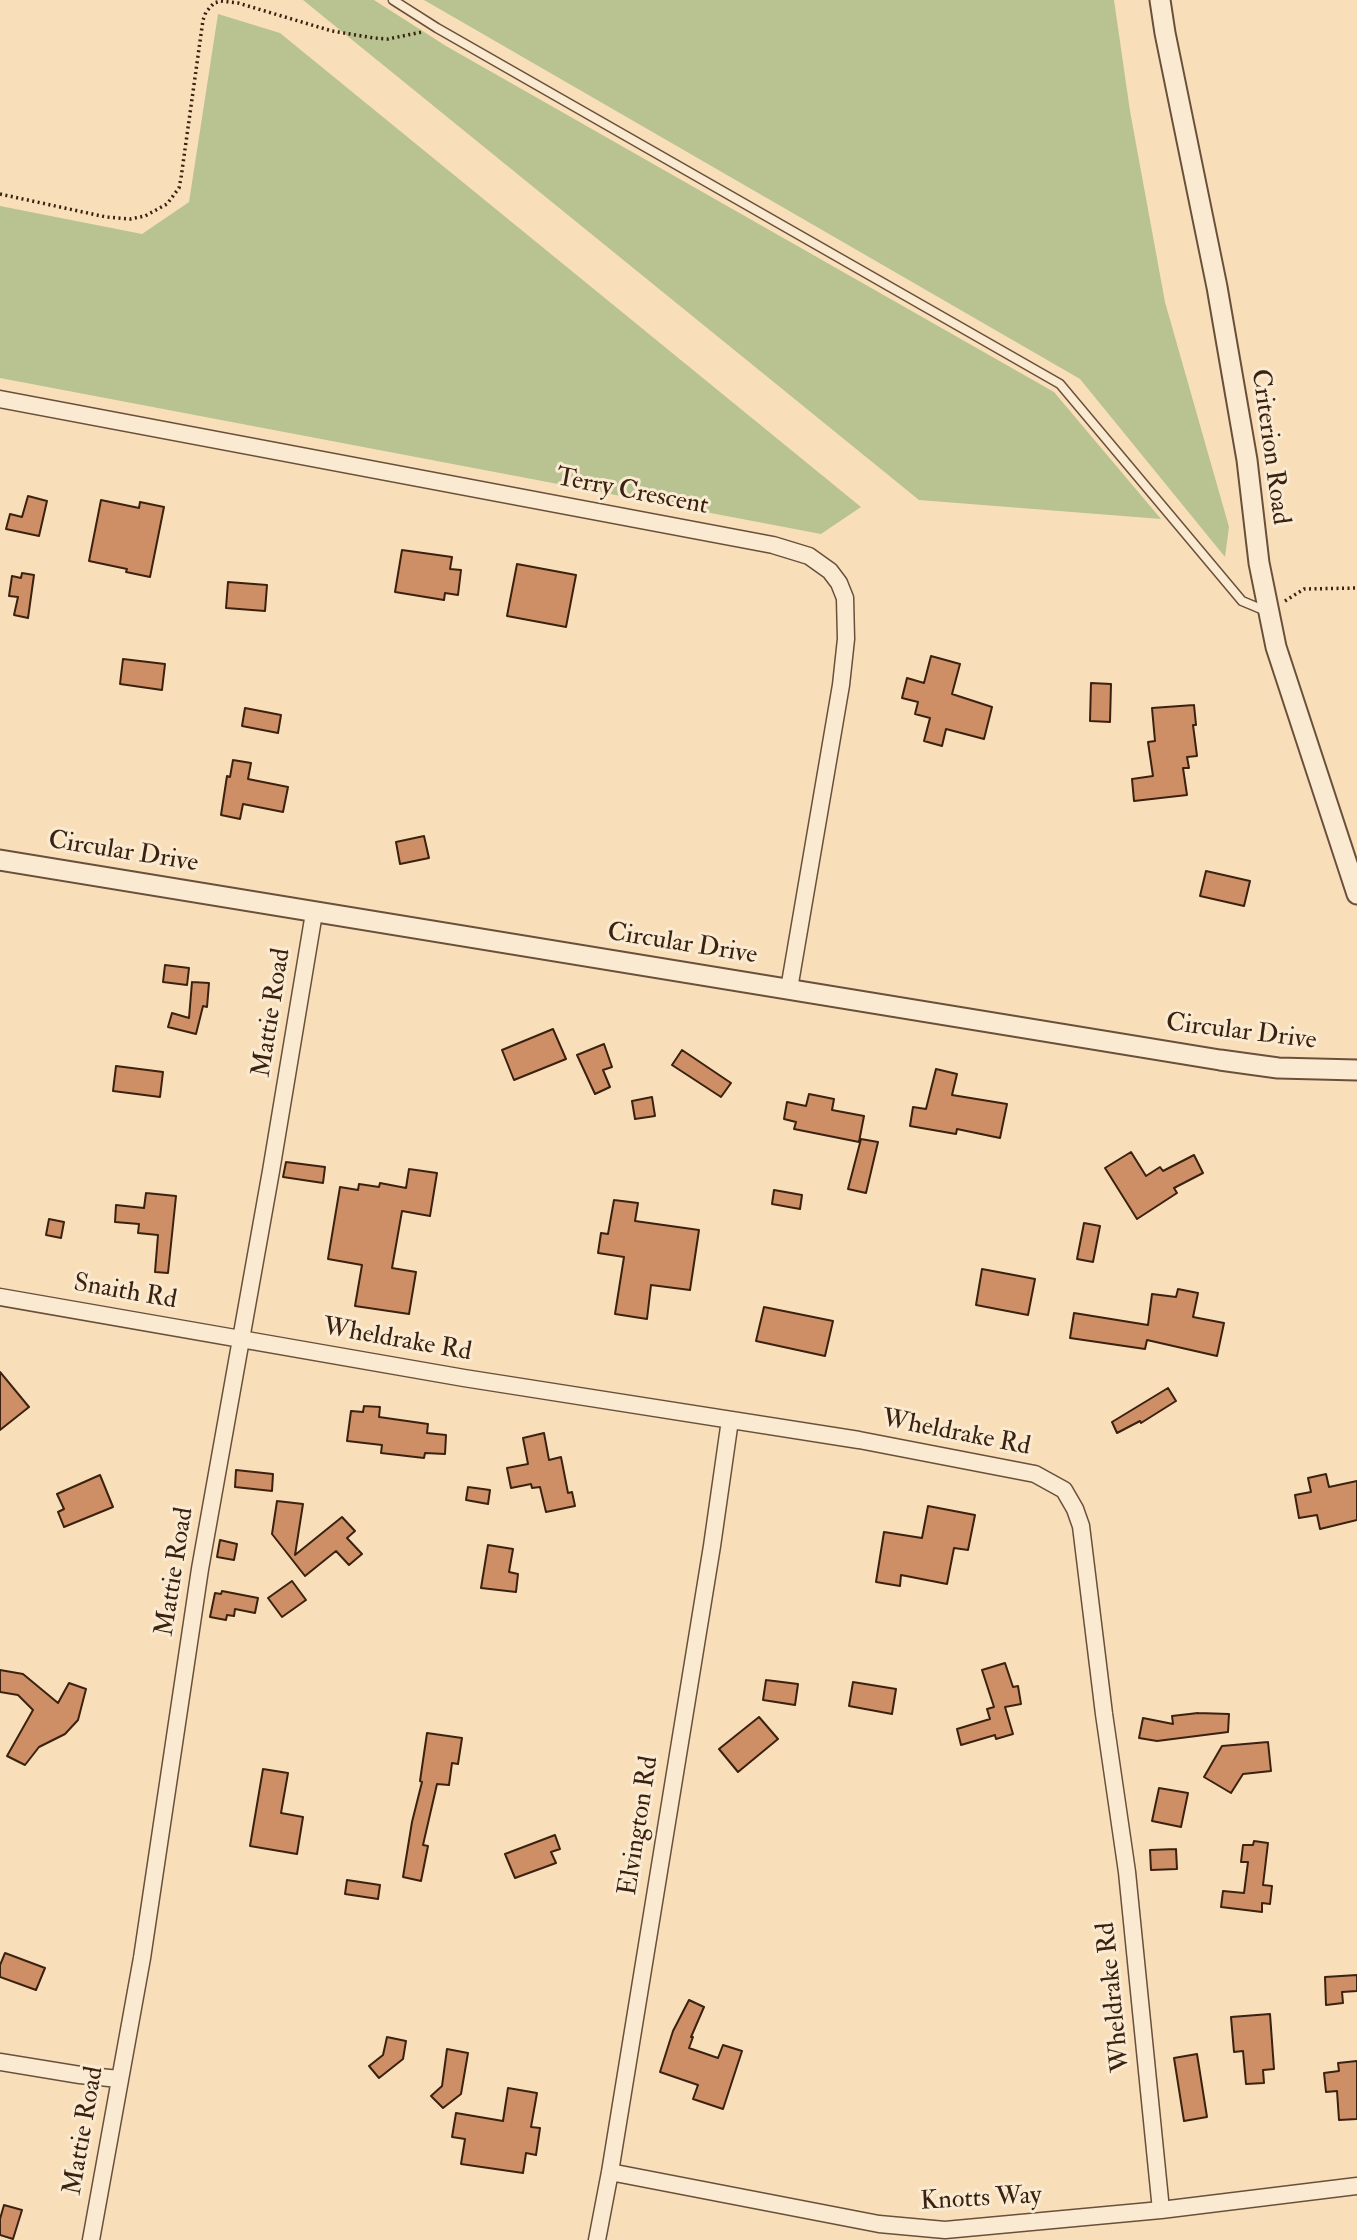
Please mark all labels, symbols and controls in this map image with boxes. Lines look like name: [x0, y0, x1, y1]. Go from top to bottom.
street label: Criterion Road: [1243, 367, 1295, 527]
street label: Terry Crescent: [553, 463, 711, 523]
street label: Circular Drive: [46, 826, 200, 880]
street label: Circular Drive: [605, 918, 759, 972]
street label: Mattie Road: [247, 946, 299, 1080]
street label: Circular Drive: [1164, 1008, 1318, 1058]
street label: Snaith Rd: [71, 1269, 179, 1317]
street label: Wheldrake Rd: [320, 1313, 474, 1369]
street label: Wheldrake Rd: [879, 1404, 1033, 1464]
street label: Mattie Road: [150, 1505, 202, 1639]
street label: Elvington Rd: [614, 1754, 666, 1898]
street label: Wheldrake Rd: [1092, 1921, 1138, 2073]
street label: Mattie Road: [58, 2064, 112, 2198]
street label: Knotts Way: [920, 2181, 1042, 2219]

